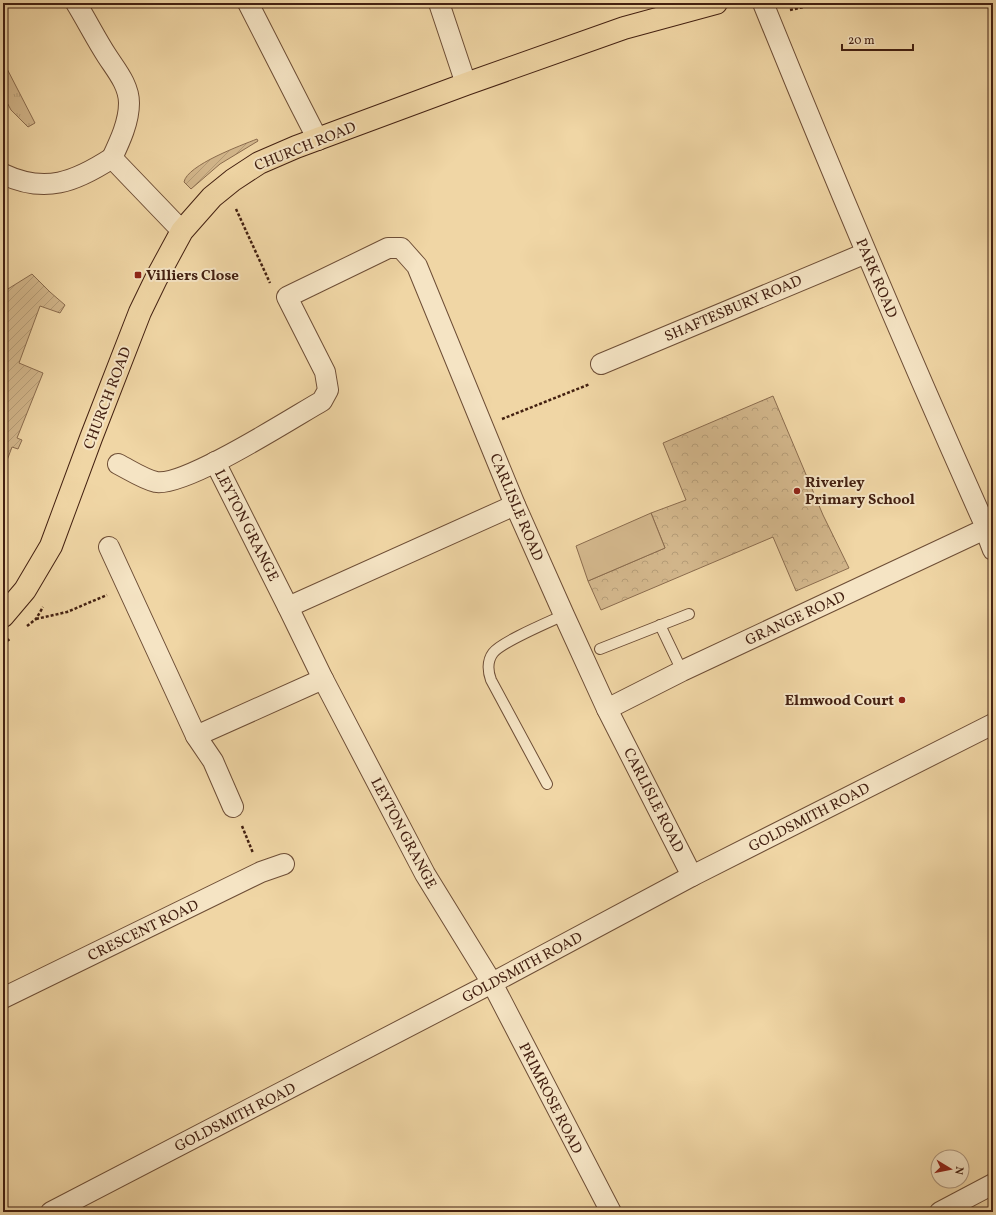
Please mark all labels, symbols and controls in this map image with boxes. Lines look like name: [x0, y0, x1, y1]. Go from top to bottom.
scale bar: [842, 26, 913, 52]
text: 20 m: [848, 33, 875, 49]
street label: CHURCH ROAD: [252, 117, 360, 177]
street label: PARK ROAD: [849, 236, 902, 322]
place label: Villiers Close: [146, 266, 239, 287]
marker: Villiers Close: [133, 270, 143, 280]
street label: SHAFTESBURY ROAD: [662, 271, 806, 348]
street label: CHURCH ROAD: [79, 344, 138, 453]
street label: CARLISLE ROAD: [483, 450, 548, 565]
street label: LEYTON GRANGE: [208, 466, 283, 585]
place label: Riverley Primary School: [805, 473, 915, 511]
marker: Riverley Primary School: [792, 486, 802, 496]
street label: GRANGE ROAD: [742, 587, 849, 652]
place label: Elmwood Court: [785, 691, 894, 712]
marker: Elmwood Court: [897, 695, 907, 705]
street label: CARLISLE ROAD: [617, 745, 688, 857]
street label: LEYTON GRANGE: [364, 774, 441, 893]
street label: GOLDSMITH ROAD: [745, 779, 874, 858]
street label: CRESCENT ROAD: [85, 895, 203, 967]
street label: GOLDSMITH ROAD: [459, 928, 587, 1009]
street label: PRIMROSE ROAD: [513, 1039, 587, 1158]
street label: GOLDSMITH ROAD: [171, 1079, 300, 1158]
north arrow: [930, 1149, 970, 1189]
text: N: [950, 1165, 966, 1176]

